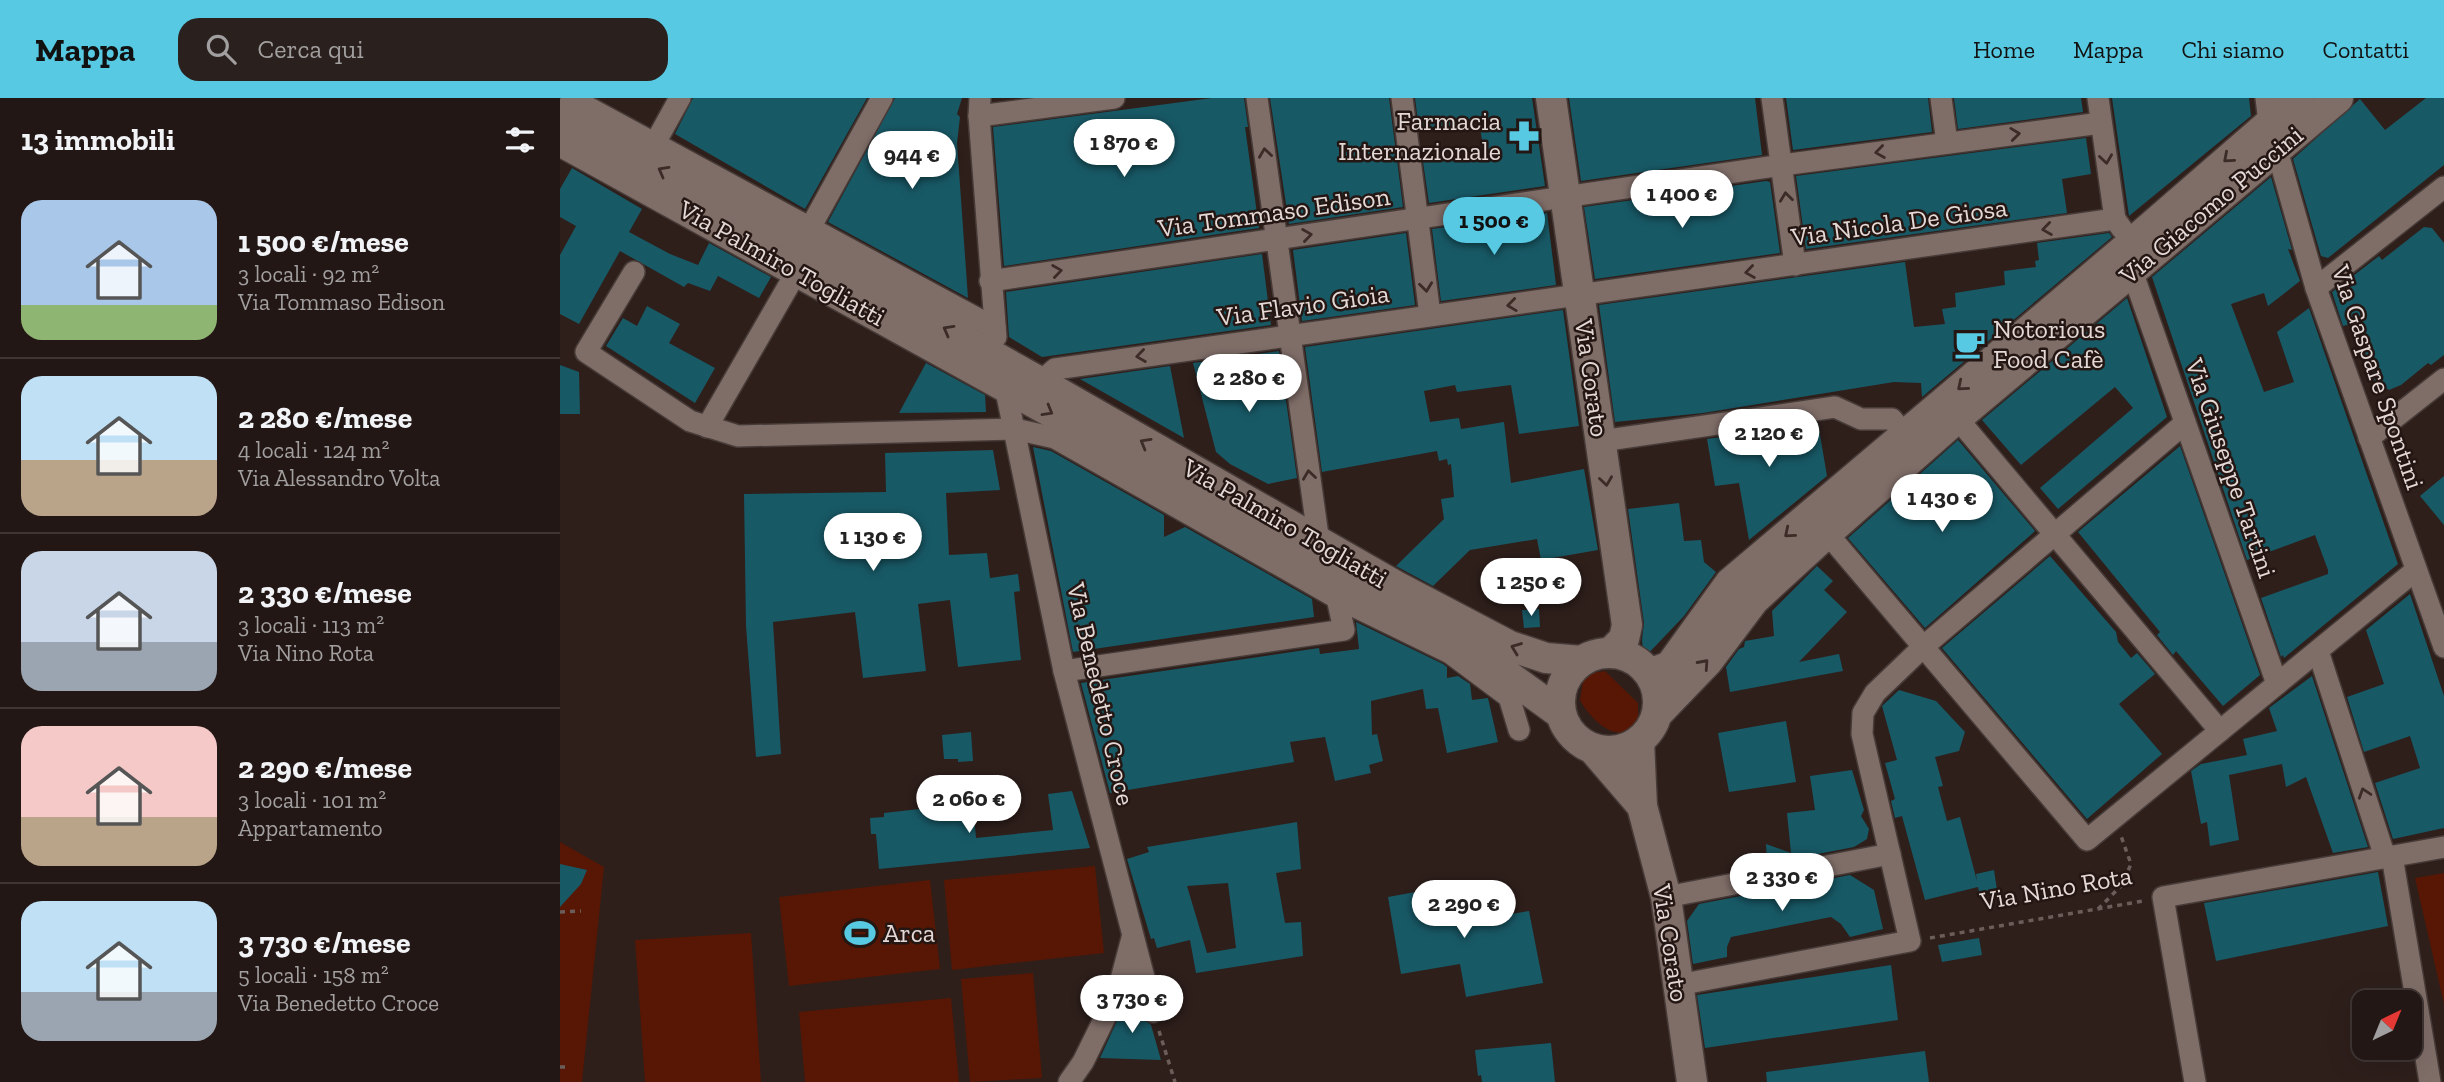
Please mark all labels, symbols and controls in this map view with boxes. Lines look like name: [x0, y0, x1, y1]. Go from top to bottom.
search box: [178, 18, 668, 81]
text: Mappa: [35, 30, 136, 69]
icon: search: [202, 30, 240, 68]
text: Cerca qui: [258, 33, 364, 65]
text: Home: [1973, 35, 2035, 64]
text: Mappa: [2073, 35, 2143, 64]
text: Chi siamo: [2181, 35, 2284, 64]
text: Contatti: [2322, 35, 2409, 64]
place label: Farmacia Internazionale: [1338, 105, 1501, 167]
pharmacy icon: Farmacia Internazionale: [1507, 119, 1541, 153]
street label: Via Giacomo Puccini: [2112, 119, 2309, 292]
pin: 1 870 €: [1059, 120, 1189, 179]
icon: filters: [501, 121, 539, 159]
text: 13 immobili: [21, 122, 175, 158]
one-way arrow: [2009, 127, 2021, 142]
text: 1 870 €: [1090, 128, 1158, 156]
pin: 944 €: [863, 132, 961, 191]
text: 944 €: [884, 140, 940, 168]
one-way arrow: [1874, 144, 1886, 159]
one-way arrow: [1257, 147, 1272, 159]
one-way arrow: [2223, 150, 2236, 163]
one-way arrow: [2099, 153, 2114, 164]
one-way arrow: [658, 166, 671, 179]
pin: 1 400 €: [1617, 170, 1747, 230]
text: 1 400 €: [1646, 179, 1718, 207]
street label: Via Tommaso Edison: [1155, 180, 1392, 244]
one-way arrow: [1778, 191, 1793, 203]
street label: Via Nicola De Giosa: [1788, 191, 2010, 253]
street label: Via Palmiro Togliatti: [672, 193, 891, 333]
pin: 1 500 €: [1429, 198, 1559, 257]
text: 1 500 €: [1459, 206, 1529, 234]
one-way arrow: [2042, 221, 2053, 236]
text: 1 500 €/mese: [238, 224, 409, 260]
one-way arrow: [1301, 227, 1313, 242]
icon: home: [77, 228, 161, 312]
text: 3 locali · 92 m²: [238, 260, 379, 288]
street label: Via Gaspare Spontini: [2324, 260, 2431, 493]
one-way arrow: [1052, 264, 1063, 279]
one-way arrow: [1744, 264, 1755, 279]
street label: Via Flavio Gioia: [1214, 277, 1392, 333]
one-way arrow: [1419, 281, 1434, 293]
text: Via Tommaso Edison: [238, 288, 445, 316]
one-way arrow: [1506, 298, 1517, 313]
place label: Notorious Food Cafè: [1993, 313, 2105, 375]
street label: Via Corato: [1568, 316, 1616, 439]
one-way arrow: [942, 325, 955, 338]
cafe icon: Notorious Food Cafè: [1953, 327, 1987, 361]
one-way arrow: [1135, 349, 1147, 364]
street label: Via Giuseppe Tartini: [2178, 353, 2284, 582]
pin: 2 280 €: [1184, 354, 1314, 414]
text: 2 280 €: [1213, 363, 1285, 391]
one-way arrow: [1958, 378, 1971, 390]
text: 2 280 €/mese: [238, 400, 412, 436]
one-way arrow: [1041, 403, 1054, 416]
icon: home: [77, 404, 161, 488]
pin: 2 120 €: [1704, 410, 1834, 469]
text: 2 120 €: [1734, 418, 1804, 446]
text: 4 locali · 124 m²: [238, 436, 389, 464]
one-way arrow: [1140, 438, 1153, 451]
street label: Via Palmiro Togliatti: [1176, 451, 1393, 595]
text: Via Alessandro Volta: [238, 464, 440, 492]
one-way arrow: [1302, 469, 1317, 481]
pin: 1 430 €: [1877, 474, 2007, 534]
one-way arrow: [1599, 475, 1614, 487]
text: 1 430 €: [1907, 483, 1977, 511]
pin: 1 130 €: [808, 514, 938, 573]
text: 1 130 €: [840, 522, 906, 550]
one-way arrow: [1784, 525, 1797, 537]
pin: 1 250 €: [1466, 559, 1596, 618]
text: 1 250 €: [1496, 567, 1566, 595]
text: 2 330 €/mese: [238, 575, 412, 611]
icon: home: [77, 579, 161, 663]
street label: Via Benedetto Croce: [1060, 579, 1142, 808]
text: 3 locali · 113 m²: [238, 611, 384, 639]
text: Via Nino Rota: [238, 639, 374, 667]
one-way arrow: [1510, 642, 1522, 656]
one-way arrow: [1696, 659, 1708, 672]
text: 2 290 €/mese: [238, 750, 412, 786]
icon: home: [77, 754, 161, 838]
pin: 2 060 €: [904, 776, 1034, 835]
text: 2 060 €: [932, 784, 1006, 812]
text: 3 locali · 101 m²: [238, 786, 386, 814]
one-way arrow: [2358, 787, 2372, 799]
text: Appartamento: [238, 814, 383, 842]
pin: 2 330 €: [1717, 854, 1847, 913]
street label: Via Nino Rota: [1977, 859, 2135, 917]
text: 2 330 €: [1746, 862, 1818, 890]
pin: 2 290 €: [1399, 880, 1529, 940]
street label: Via Corato: [1646, 881, 1696, 1004]
text: 2 290 €: [1428, 889, 1500, 917]
sports icon: Arca: [843, 916, 877, 950]
place label: Arca: [883, 917, 936, 949]
text: 3 730 €/mese: [238, 925, 411, 961]
icon: home: [77, 929, 161, 1013]
text: 5 locali · 158 m²: [238, 961, 389, 989]
pin: 3 730 €: [1067, 976, 1197, 1035]
text: 3 730 €: [1096, 984, 1168, 1012]
text: Via Benedetto Croce: [238, 989, 439, 1017]
north arrow: [2352, 990, 2422, 1060]
map controls: [2352, 990, 2422, 1060]

